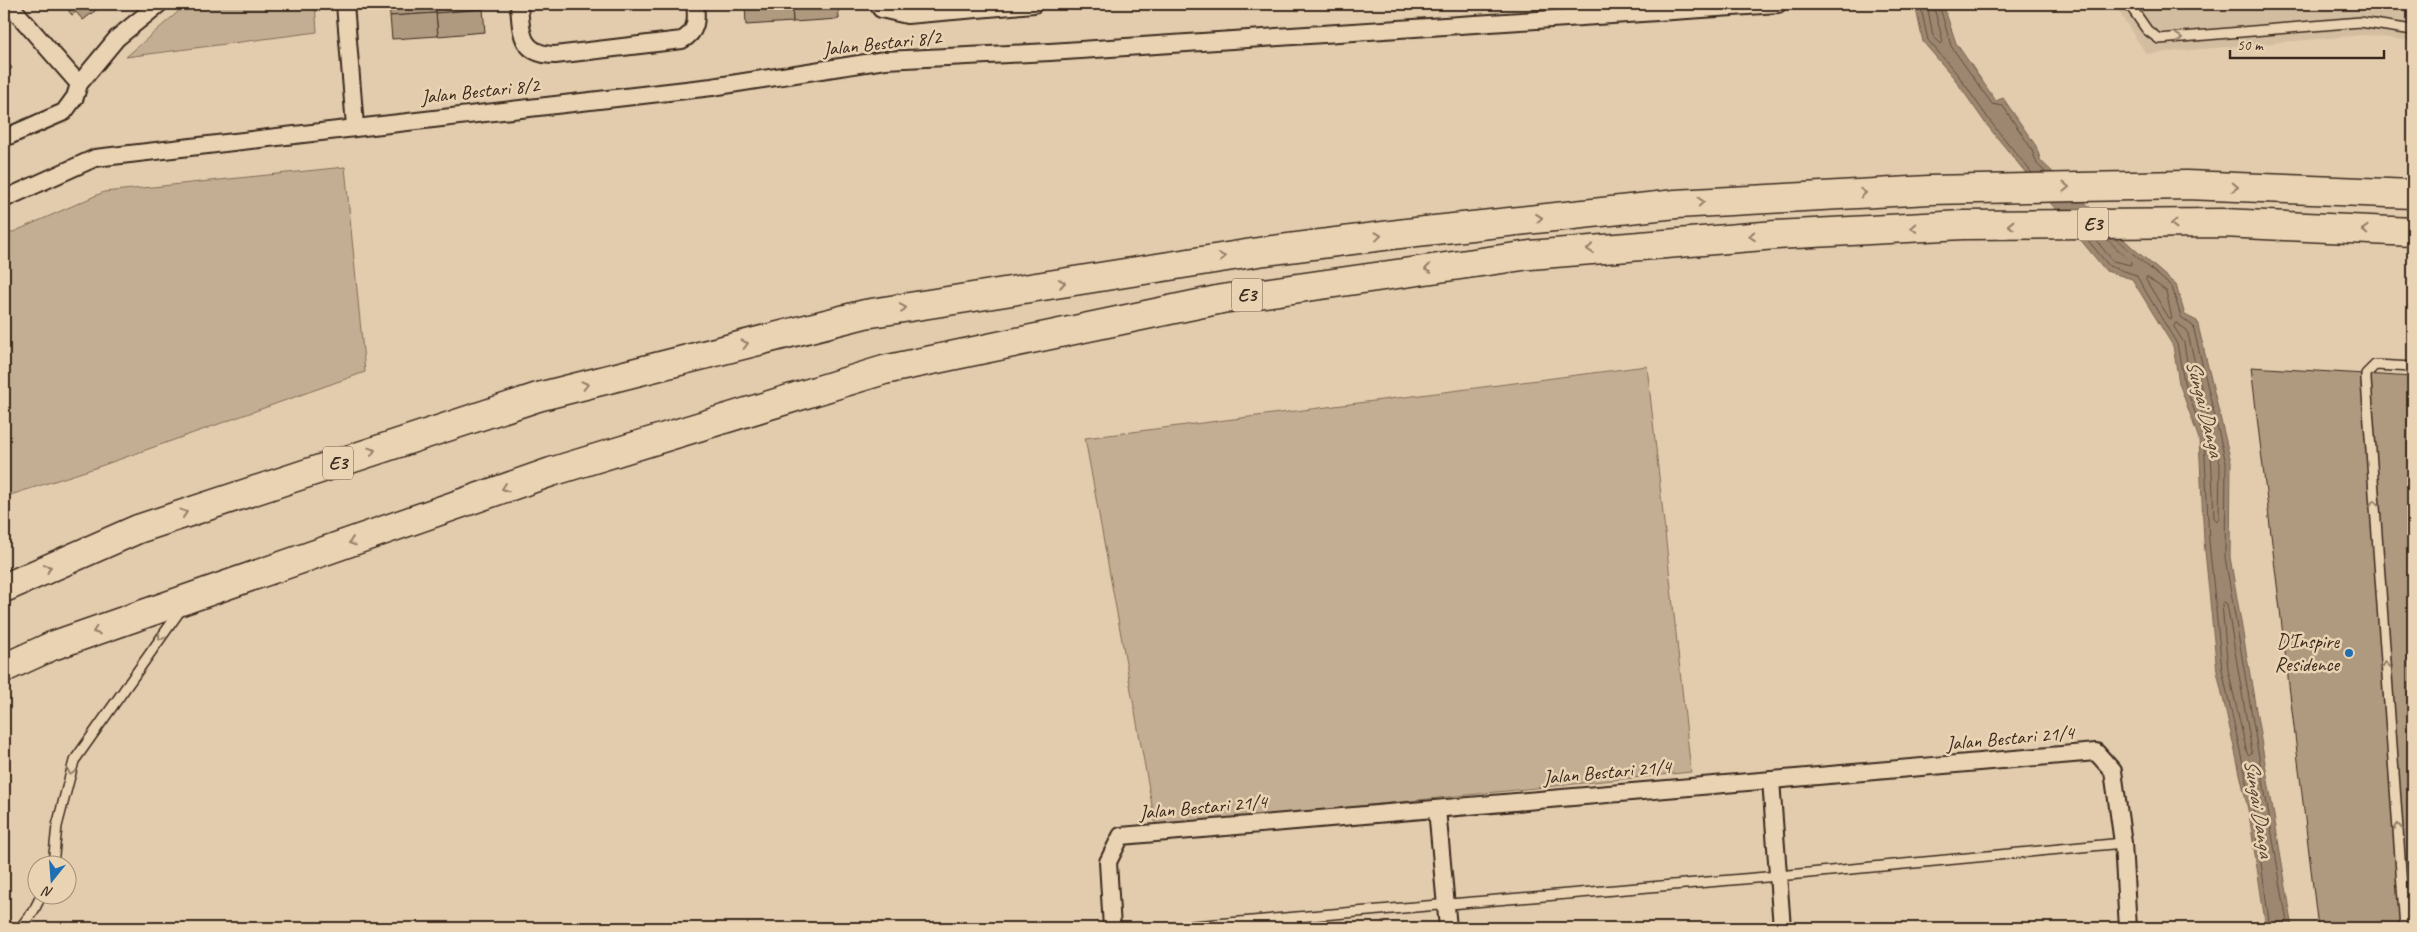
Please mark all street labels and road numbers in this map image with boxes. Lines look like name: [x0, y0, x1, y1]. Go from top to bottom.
street label: Jalan Bestari 8/2: [820, 24, 945, 62]
street label: Jalan Bestari 8/2: [418, 72, 543, 110]
road number: E3: [2078, 208, 2108, 240]
road number: E3: [1232, 278, 1262, 312]
road number: E3: [323, 446, 353, 479]
street label: Jalan Bestari 21/4: [1944, 720, 2077, 756]
street label: Jalan Bestari 21/4: [1541, 754, 1674, 790]
street label: Jalan Bestari 21/4: [1137, 789, 1270, 825]

